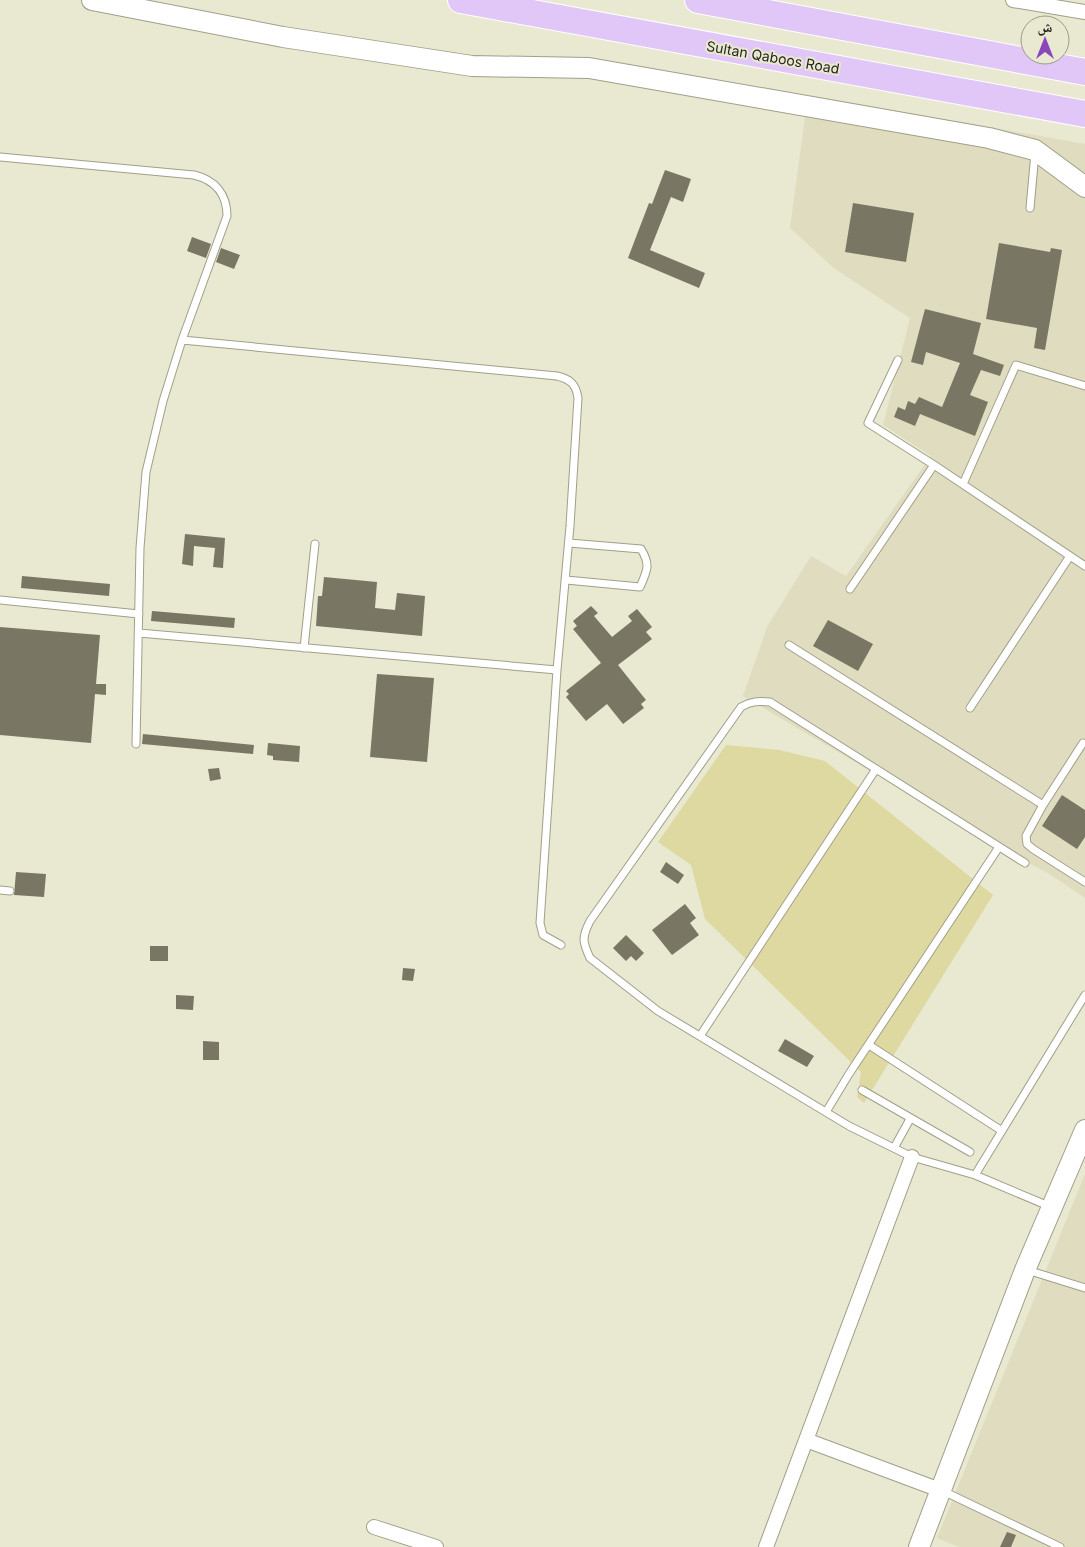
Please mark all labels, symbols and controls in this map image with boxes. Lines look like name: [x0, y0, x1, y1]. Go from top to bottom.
north arrow: [1020, 15, 1070, 65]
text: ش: [1038, 18, 1053, 36]
street label: Sultan Qaboos Road: [705, 37, 841, 77]

